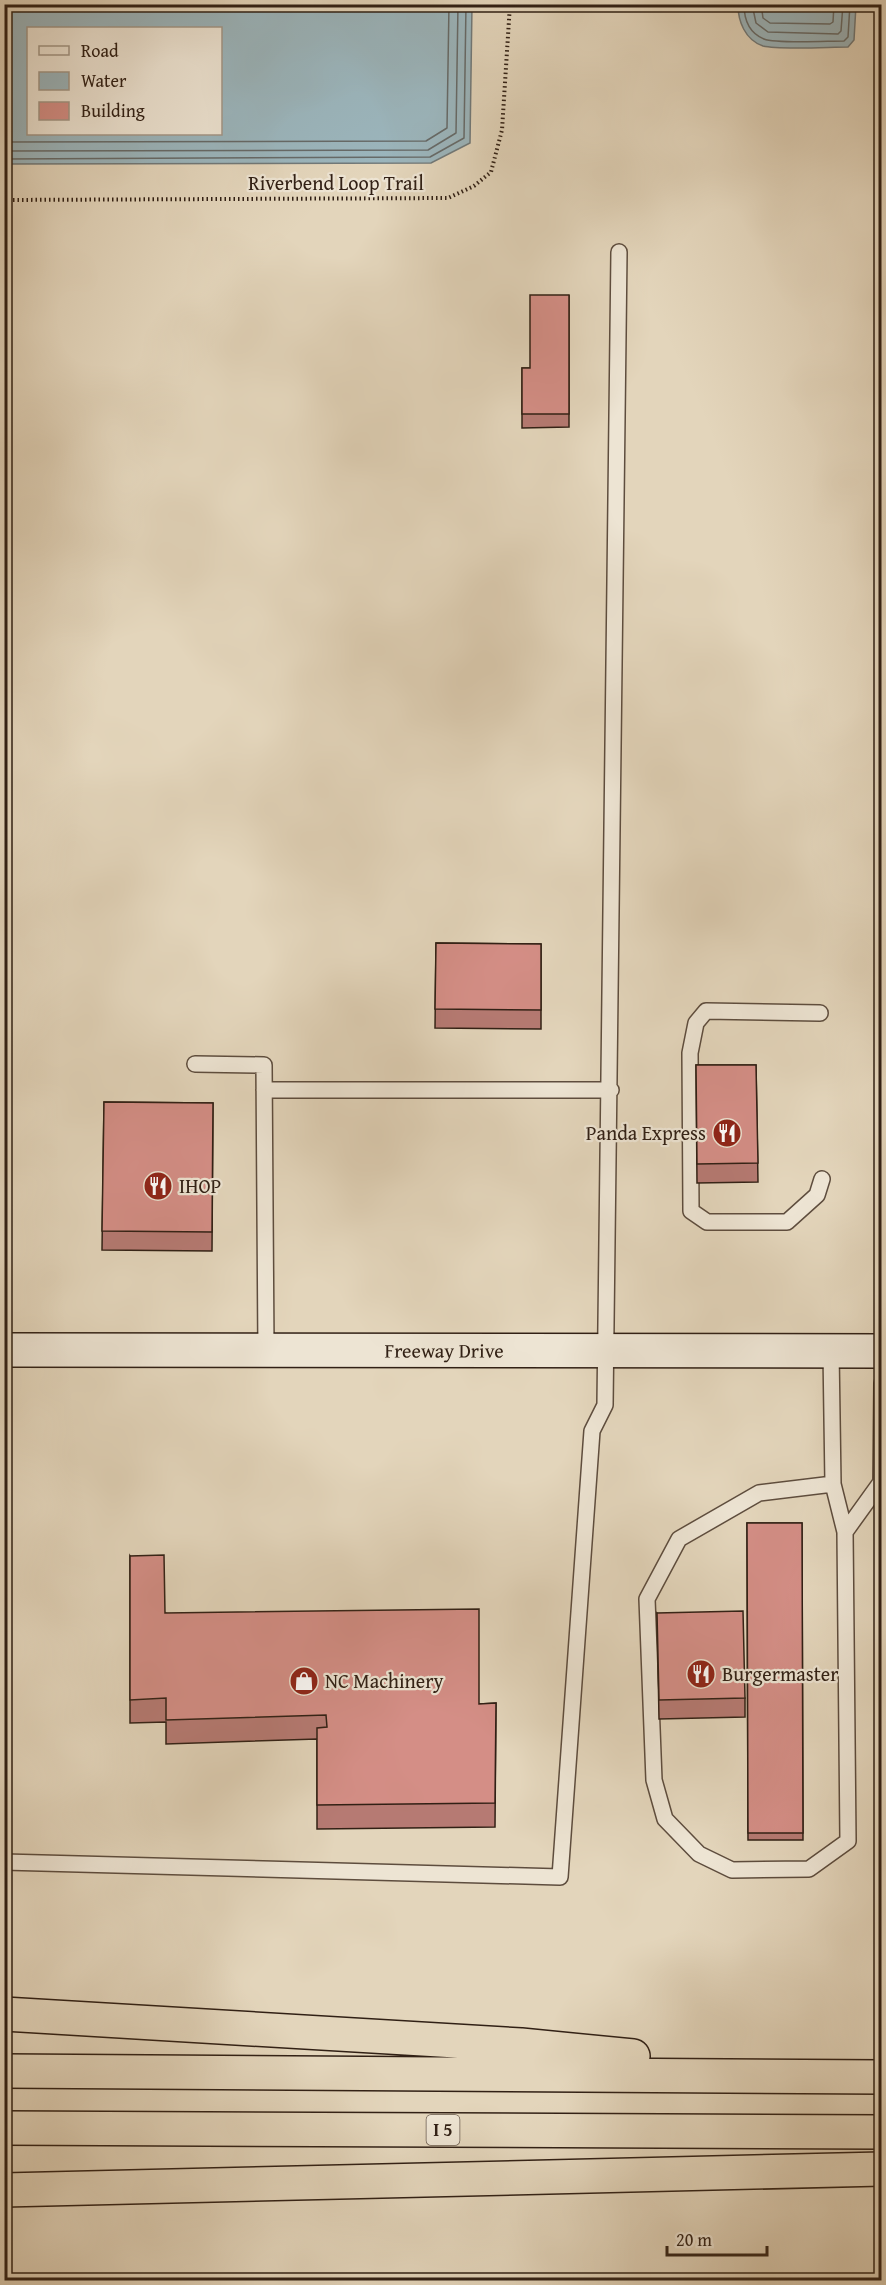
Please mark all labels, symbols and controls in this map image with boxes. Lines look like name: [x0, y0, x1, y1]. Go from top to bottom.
legend: [27, 27, 222, 135]
text: Road: [81, 37, 119, 64]
text: Water: [81, 67, 127, 94]
text: Building: [81, 97, 145, 124]
street label: Riverbend Loop Trail: [248, 168, 424, 197]
restaurant icon: Panda Express: [711, 1117, 743, 1149]
place label: Panda Express: [586, 1118, 706, 1147]
restaurant icon: IHOP: [142, 1170, 174, 1202]
place label: IHOP: [179, 1171, 221, 1200]
street label: Freeway Drive: [384, 1335, 504, 1365]
restaurant icon: Burgermaster: [685, 1658, 717, 1690]
place label: Burgermaster: [722, 1659, 838, 1688]
shop icon: NC Machinery: [288, 1665, 320, 1697]
place label: NC Machinery: [325, 1666, 443, 1695]
road number: I 5: [426, 2115, 460, 2145]
scale bar: [667, 2219, 768, 2257]
text: 20 m: [676, 2226, 712, 2253]

